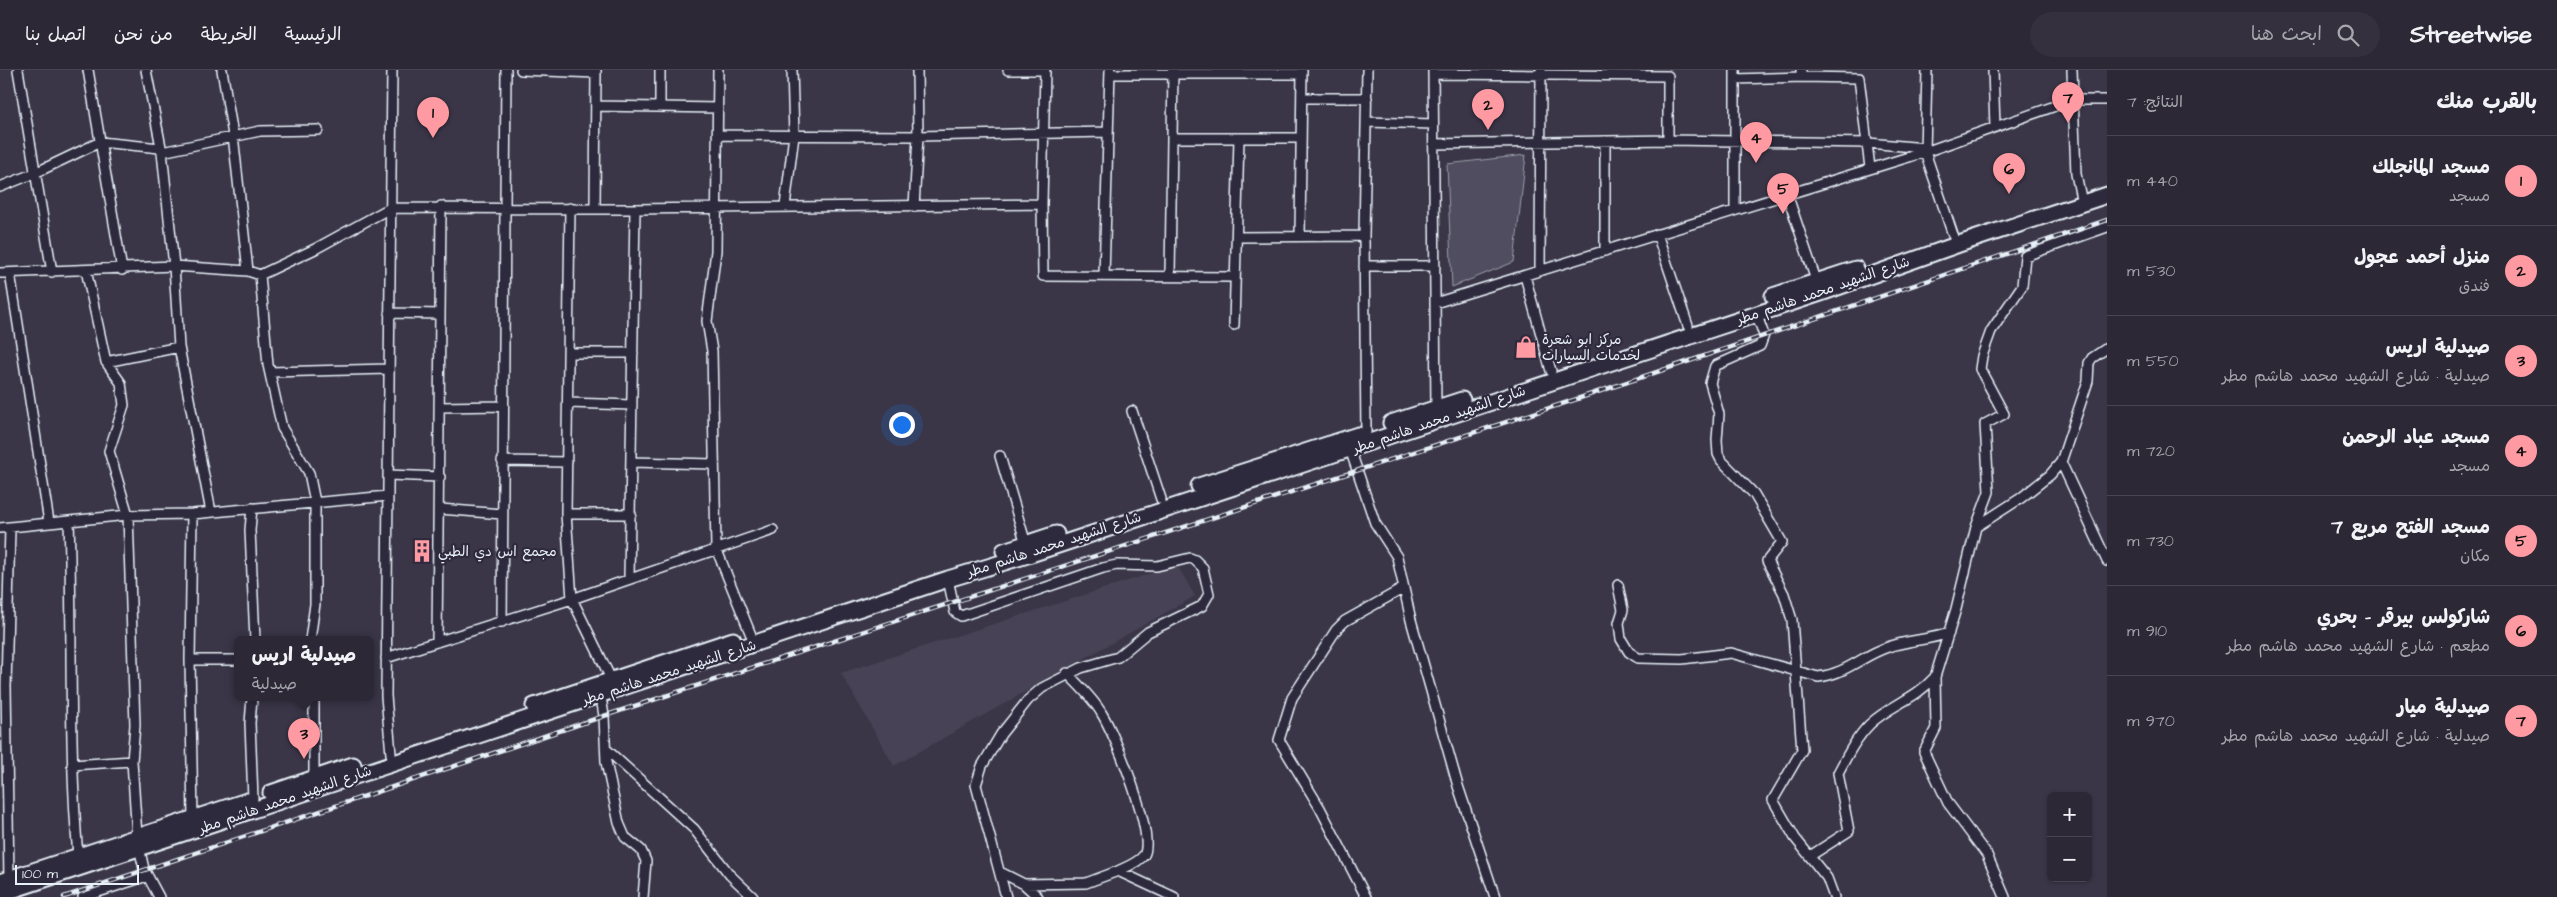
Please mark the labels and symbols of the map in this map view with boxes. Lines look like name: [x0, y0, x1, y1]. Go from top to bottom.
pin: 7: [2052, 82, 2084, 123]
pin: 2: [1472, 89, 1504, 130]
pin: 1: [417, 97, 449, 138]
pin: 4: [1740, 122, 1772, 163]
pin: 6: [1993, 153, 2025, 194]
pin: 5: [1767, 173, 1799, 214]
street label: شارع الشهيد محمد هاشم مطر: [1733, 252, 1913, 330]
place label: مركز ابو شعرة لخدمات السيارات: [1542, 330, 1640, 366]
shop icon: مركز ابو شعرة لخدمات السيارات: [1513, 334, 1539, 360]
street label: شارع الشهيد محمد هاشم مطر: [1349, 381, 1529, 459]
your location: [889, 412, 915, 438]
street label: شارع الشهيد محمد هاشم مطر: [964, 507, 1144, 583]
building icon: مجمع اس دي الطبي: [409, 538, 435, 564]
place label: مجمع اس دي الطبي: [438, 542, 557, 564]
street label: شارع الشهيد محمد هاشم مطر: [579, 635, 759, 711]
pin: 3: [288, 718, 320, 759]
street label: شارع الشهيد محمد هاشم مطر: [195, 761, 375, 839]
scale bar: [15, 862, 139, 885]

